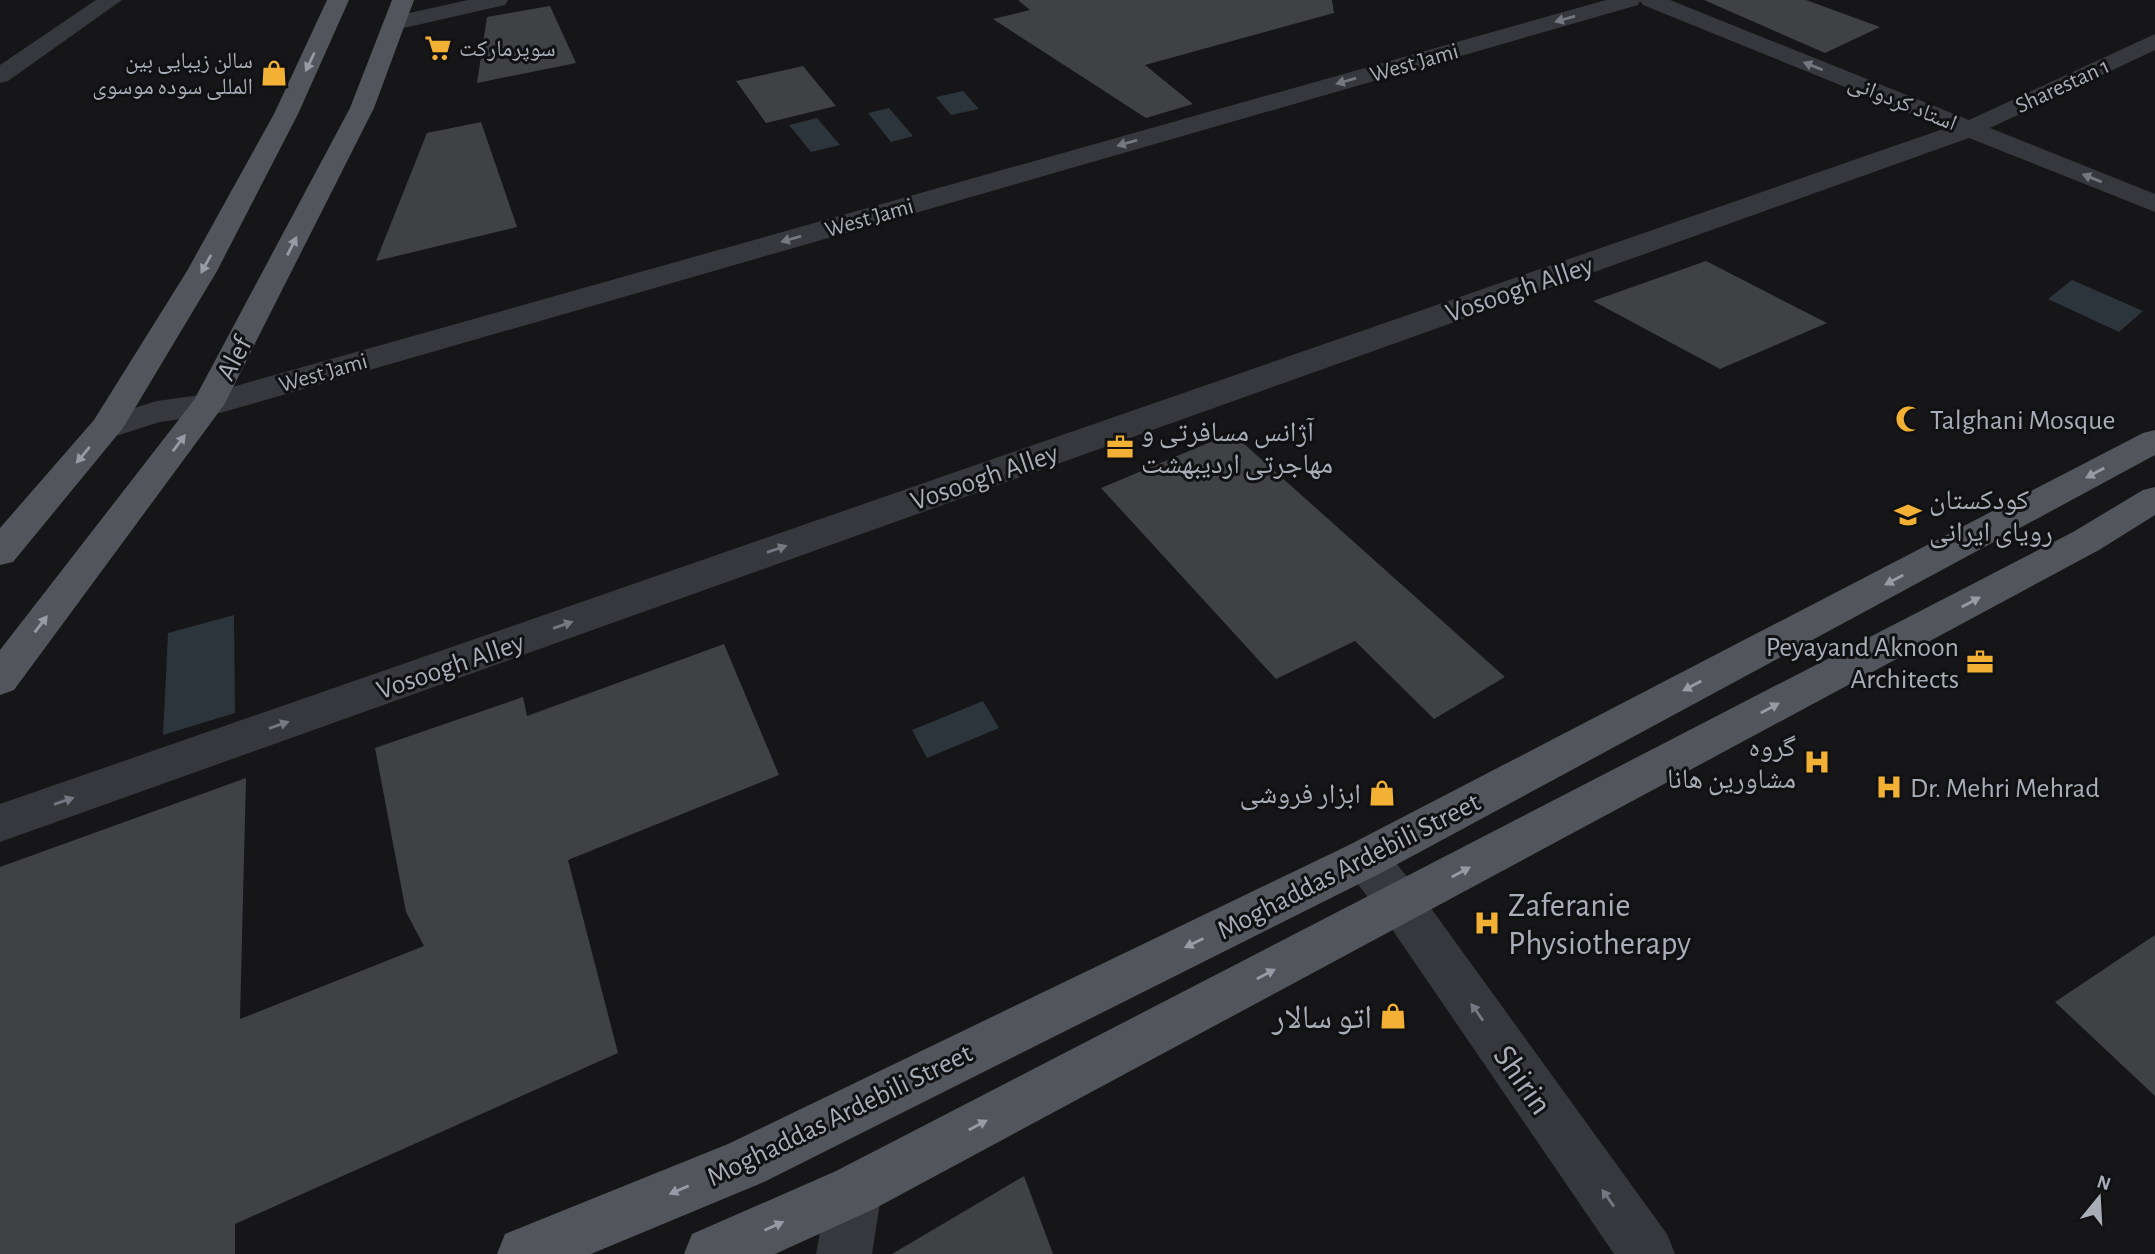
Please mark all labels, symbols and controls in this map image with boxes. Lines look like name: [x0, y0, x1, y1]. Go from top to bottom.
one-way arrow: [1554, 14, 1575, 24]
supermarket icon: سوپرمارکت: [423, 33, 453, 63]
place label: سوپرمارکت: [459, 38, 556, 62]
street label: West Jami: [1368, 40, 1461, 87]
place label: سالن زیبایی بین المللی سوده موسوی: [92, 50, 253, 100]
one-way arrow: [304, 52, 316, 72]
street label: Sharestan 1: [2012, 55, 2113, 118]
shop icon: سالن زیبایی بین المللی سوده موسوی: [259, 58, 289, 88]
one-way arrow: [1802, 60, 1823, 71]
street label: استاد کردوانی: [1845, 71, 1960, 136]
one-way arrow: [1335, 76, 1357, 87]
one-way arrow: [1116, 139, 1137, 149]
one-way arrow: [2081, 173, 2102, 184]
street label: West Jami: [823, 195, 916, 242]
one-way arrow: [779, 234, 801, 245]
one-way arrow: [286, 236, 298, 256]
street label: Vosoogh Alley: [1442, 252, 1597, 328]
one-way arrow: [200, 255, 212, 274]
street label: Alef: [212, 331, 258, 385]
street label: West Jami: [277, 350, 370, 397]
mosque icon: Talghani Mosque: [1894, 404, 1924, 434]
place label: Talghani Mosque: [1930, 407, 2116, 435]
place label: آژانس مسافرتی و مهاجرتی اردیبهشت: [1141, 417, 1333, 481]
office icon: آژانس مسافرتی و مهاجرتی اردیبهشت: [1105, 432, 1135, 462]
one-way arrow: [172, 434, 186, 452]
street label: Vosoogh Alley: [907, 440, 1062, 516]
one-way arrow: [76, 447, 91, 464]
one-way arrow: [2084, 467, 2104, 479]
place label: کودکستان رویای ایرانی: [1929, 487, 2053, 549]
school or university icon: کودکستان رویای ایرانی: [1893, 500, 1923, 530]
one-way arrow: [767, 543, 788, 554]
one-way arrow: [1883, 573, 1903, 585]
one-way arrow: [1962, 596, 1981, 608]
one-way arrow: [34, 616, 49, 634]
one-way arrow: [552, 619, 573, 630]
street label: Vosoogh Alley: [373, 629, 528, 705]
place label: Peyayand Aknoon Architects: [1766, 634, 1959, 694]
office icon: Peyayand Aknoon Architects: [1965, 647, 1995, 677]
one-way arrow: [1683, 680, 1702, 692]
one-way arrow: [1761, 703, 1781, 715]
one-way arrow: [268, 719, 289, 730]
place label: گروه مشاورین هانا: [1667, 734, 1796, 796]
hospital icon: گروه مشاورین هانا: [1802, 747, 1832, 777]
hospital icon: Dr. Mehri Mehrad: [1874, 772, 1904, 802]
place label: Dr. Mehri Mehrad: [1910, 775, 2100, 803]
shop icon: ابزار فروشی: [1367, 778, 1397, 808]
place label: ابزار فروشی: [1239, 781, 1361, 811]
street label: Moghaddas Ardebili Street: [1213, 788, 1485, 945]
one-way arrow: [54, 795, 75, 806]
one-way arrow: [1451, 866, 1471, 878]
place label: Zaferanie Physiotherapy: [1508, 890, 1691, 961]
hospital icon: Zaferanie Physiotherapy: [1472, 908, 1502, 938]
one-way arrow: [1184, 937, 1204, 948]
one-way arrow: [1257, 969, 1277, 981]
shop icon: اتو سالار: [1378, 1001, 1408, 1031]
place label: اتو سالار: [1271, 1002, 1372, 1035]
one-way arrow: [1470, 1003, 1484, 1021]
street label: Moghaddas Ardebili Street: [703, 1039, 977, 1192]
street label: Shirin: [1487, 1040, 1557, 1121]
one-way arrow: [968, 1120, 988, 1131]
north arrow: [2064, 1163, 2134, 1233]
text: N: [2095, 1172, 2113, 1194]
one-way arrow: [669, 1185, 690, 1196]
one-way arrow: [1601, 1189, 1615, 1207]
one-way arrow: [764, 1220, 784, 1232]

